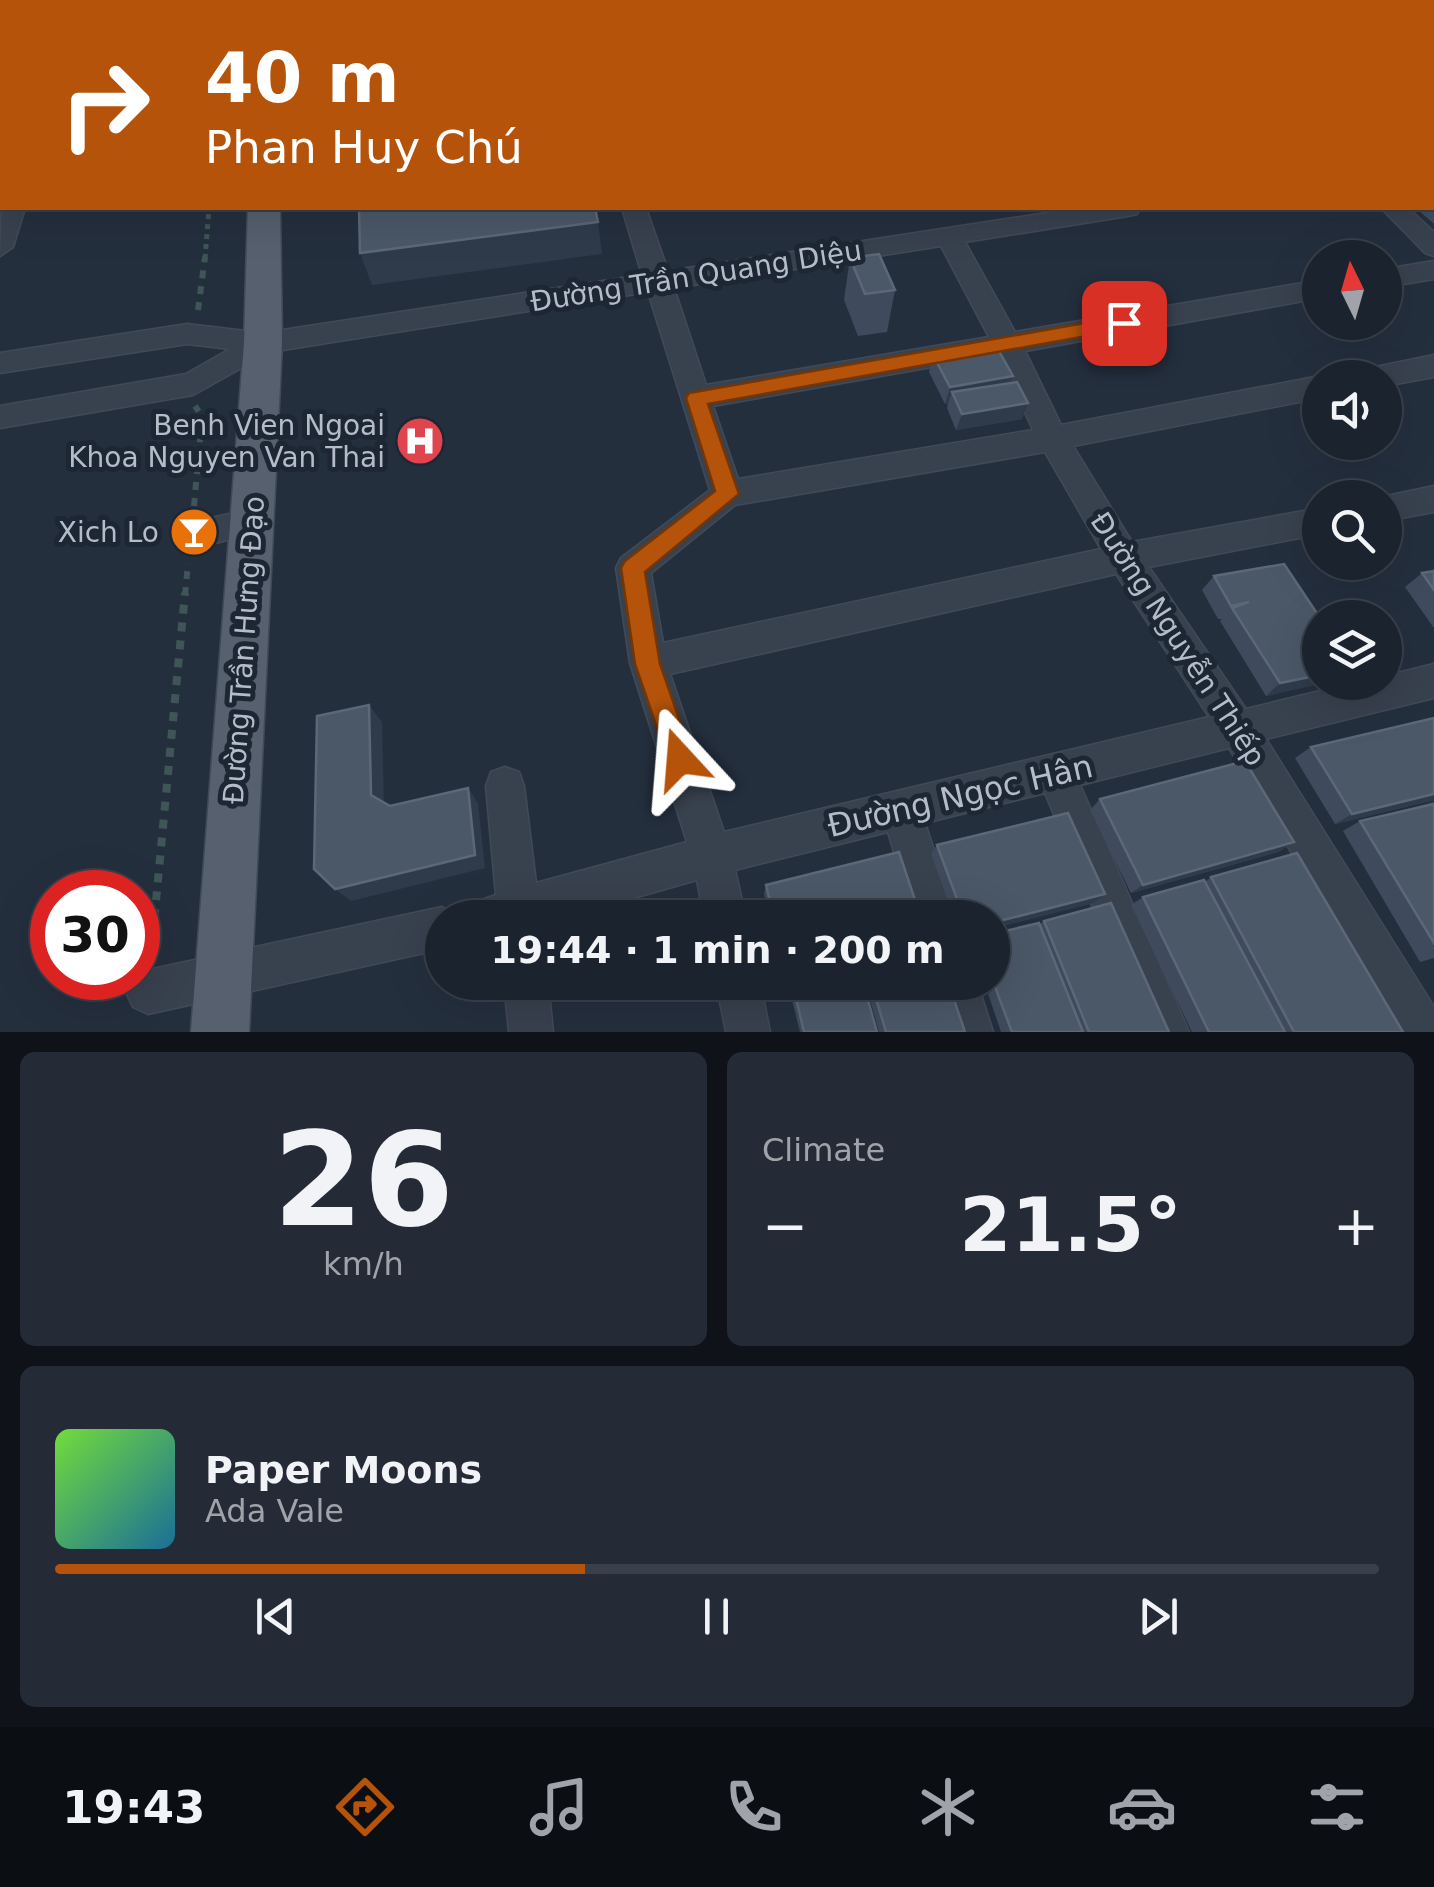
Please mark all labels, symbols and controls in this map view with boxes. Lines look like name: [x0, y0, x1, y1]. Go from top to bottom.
text: 40 m: [205, 37, 400, 119]
icon: right: [40, 40, 170, 170]
text: Phan Huy Chú: [205, 121, 523, 174]
street label: Đường Trần Quang Diệu: [528, 234, 864, 318]
north arrow: [1302, 240, 1402, 340]
map controls: [1302, 240, 1402, 700]
pin: [1082, 281, 1167, 366]
icon: arrive: [1097, 296, 1152, 351]
button: sound: [1302, 360, 1402, 460]
place label: Benh Vien Ngoai Khoa Nguyen Van Thai: [68, 409, 385, 474]
hospital icon: Benh Vien Ngoai Khoa Nguyen Van Thai: [394, 415, 446, 467]
button: search: [1302, 480, 1402, 580]
street label: Đường Trần Hưng Đạo: [217, 495, 271, 805]
bar icon: Xich Lo: [168, 506, 220, 558]
street label: Đường Nguyễn Thiếp: [1084, 506, 1272, 772]
place label: Xich Lo: [58, 516, 159, 549]
button: layers: [1302, 600, 1402, 700]
position arrow: [628, 707, 732, 811]
street label: Đường Ngọc Hân: [824, 747, 1096, 845]
speed limit sign: 30: [30, 870, 160, 1000]
text: 19:44 · 1 min · 200 m: [490, 928, 945, 972]
text: 26: [273, 1104, 454, 1256]
text: Climate: [762, 1131, 885, 1169]
text: 21.5°: [959, 1181, 1182, 1269]
text: −: [762, 1194, 808, 1258]
text: +: [1333, 1194, 1379, 1258]
text: km/h: [323, 1245, 404, 1283]
text: Paper Moons: [205, 1448, 482, 1492]
text: Ada Vale: [205, 1492, 344, 1530]
icon: previous: [248, 1589, 303, 1644]
icon: pause: [689, 1589, 744, 1644]
icon: next: [1131, 1589, 1186, 1644]
icon: directions: [330, 1772, 400, 1842]
icon: music: [524, 1772, 594, 1842]
icon: phone: [719, 1772, 789, 1842]
icon: climate: [913, 1772, 983, 1842]
icon: car: [1107, 1772, 1177, 1842]
icon: filters: [1302, 1772, 1372, 1842]
text: 19:43: [62, 1781, 205, 1834]

